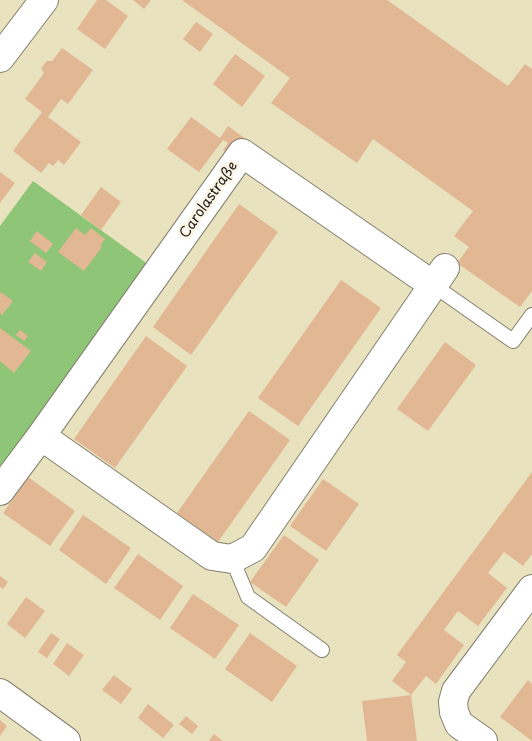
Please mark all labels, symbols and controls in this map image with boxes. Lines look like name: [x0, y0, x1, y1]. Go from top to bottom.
street label: Carolastraße: [176, 158, 242, 242]

